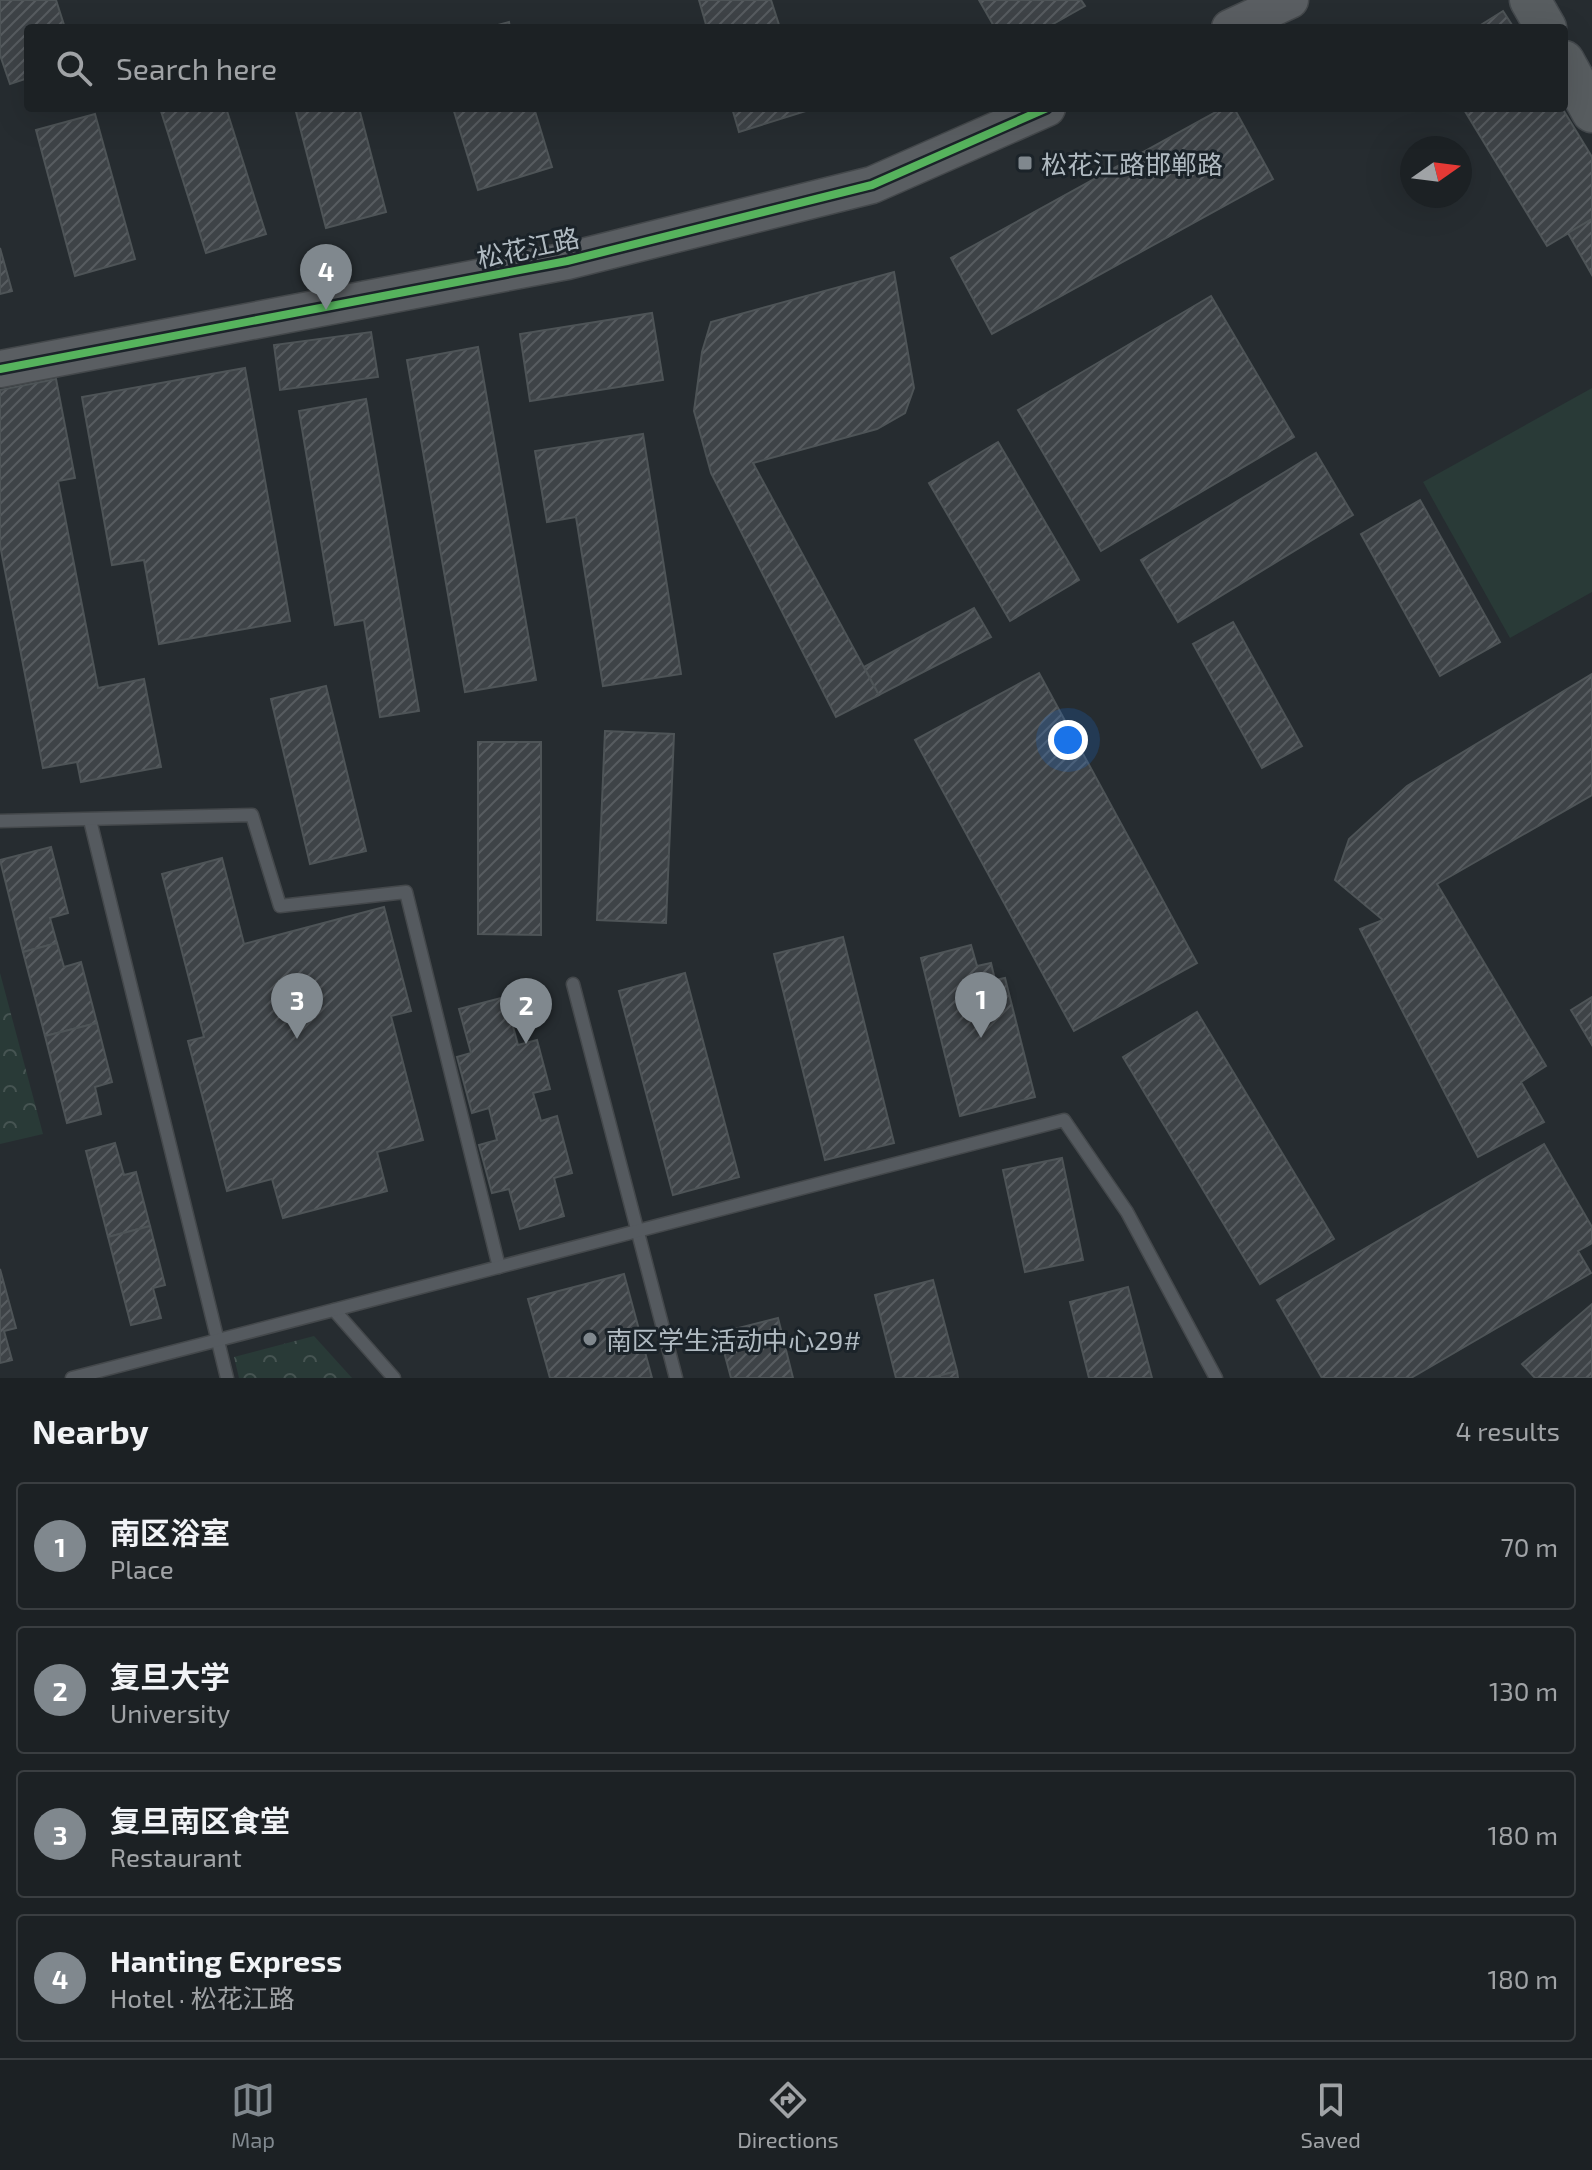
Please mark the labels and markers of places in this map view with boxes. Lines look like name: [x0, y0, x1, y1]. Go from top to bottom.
place label: 松花江路邯郸路: [1041, 148, 1223, 179]
marker: 松花江路邯郸路: [1016, 154, 1034, 172]
pin: 4: [300, 244, 352, 310]
pin: 1: [955, 972, 1007, 1038]
pin: 3: [271, 973, 323, 1039]
pin: 2: [500, 978, 552, 1044]
place label: 南区学生活动中心29#: [606, 1324, 861, 1355]
marker: 南区学生活动中心29#: [581, 1330, 599, 1348]

